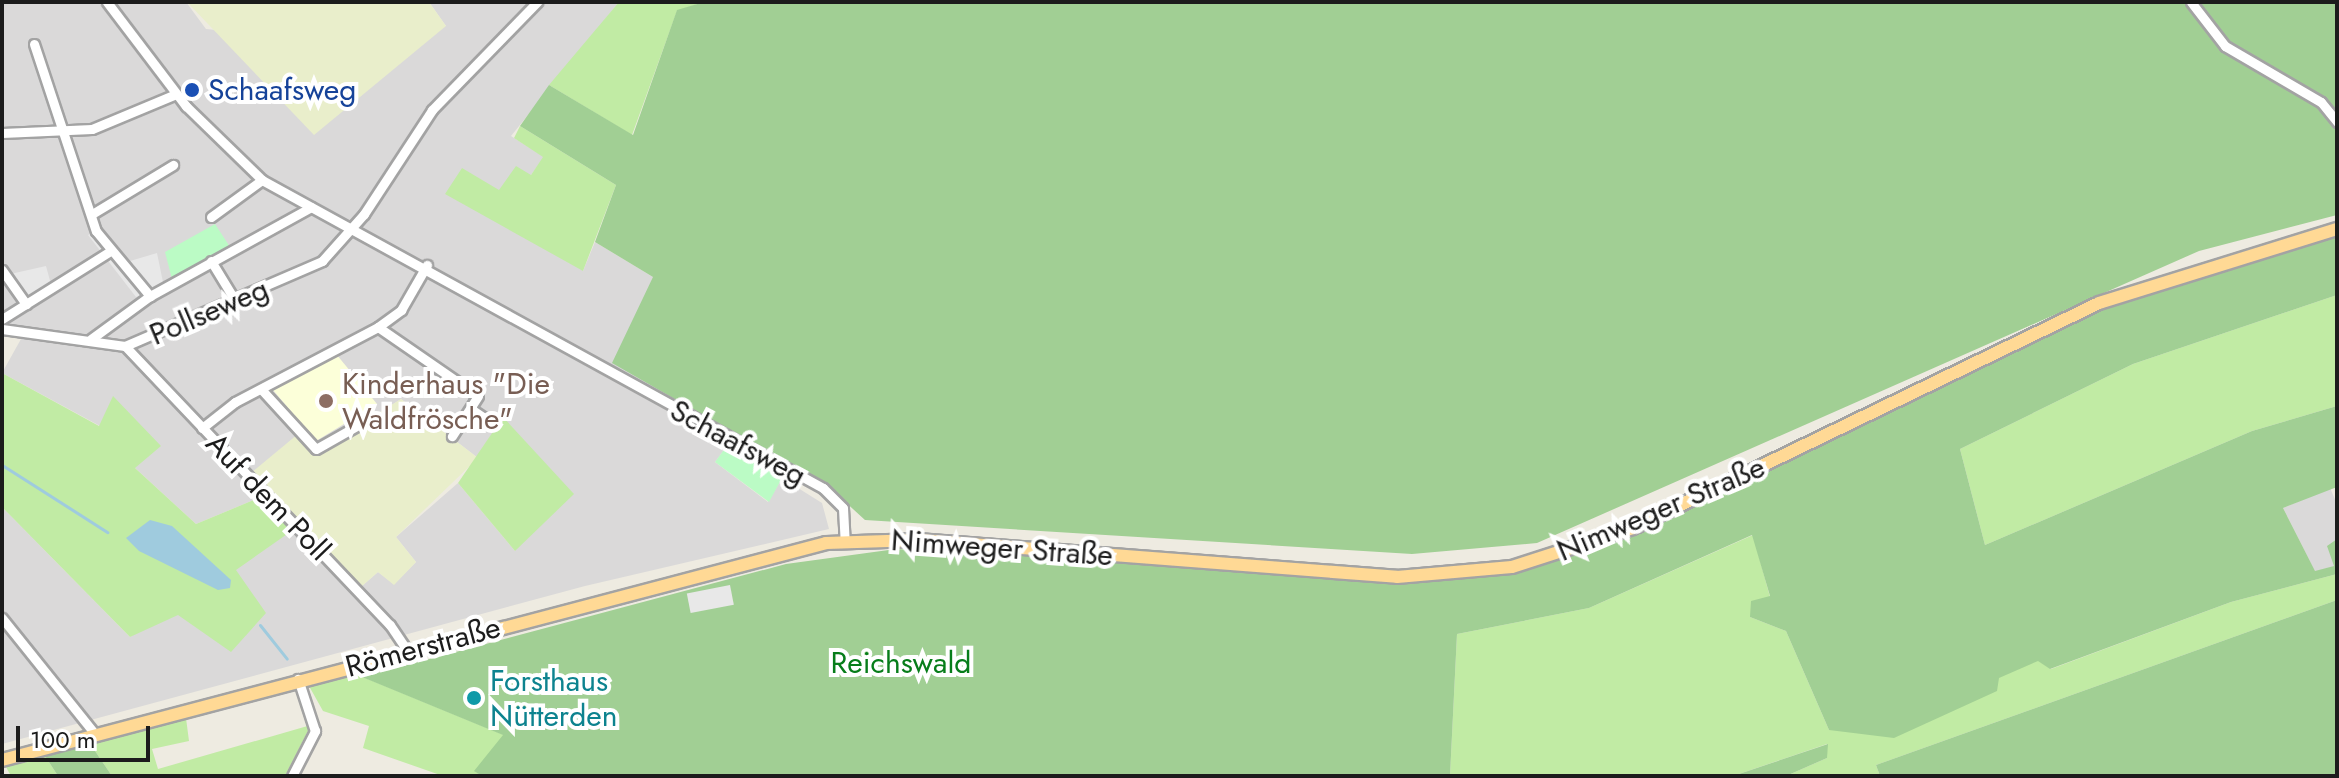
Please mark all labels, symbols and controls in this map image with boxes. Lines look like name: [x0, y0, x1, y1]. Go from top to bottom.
place label: Schaafsweg: [208, 72, 356, 108]
marker: Schaafsweg: [183, 81, 201, 99]
street label: Pollseweg: [144, 271, 274, 353]
place label: Kinderhaus "Die Waldfrösche": [342, 366, 550, 436]
marker: Kinderhaus "Die Waldfrösche": [317, 392, 335, 410]
street label: Schaafsweg: [664, 392, 812, 494]
street label: Auf dem Poll: [198, 426, 338, 568]
street label: Nimweger Straße: [1552, 449, 1770, 569]
street label: Nimweger Straße: [890, 522, 1114, 574]
street label: Römerstraße: [342, 609, 504, 685]
park label: Reichswald: [831, 645, 971, 681]
place label: Forsthaus Nütterden: [490, 663, 617, 734]
marker: Forsthaus Nütterden: [465, 689, 483, 707]
scale bar: [20, 710, 154, 760]
text: 100 m: [30, 722, 96, 757]

